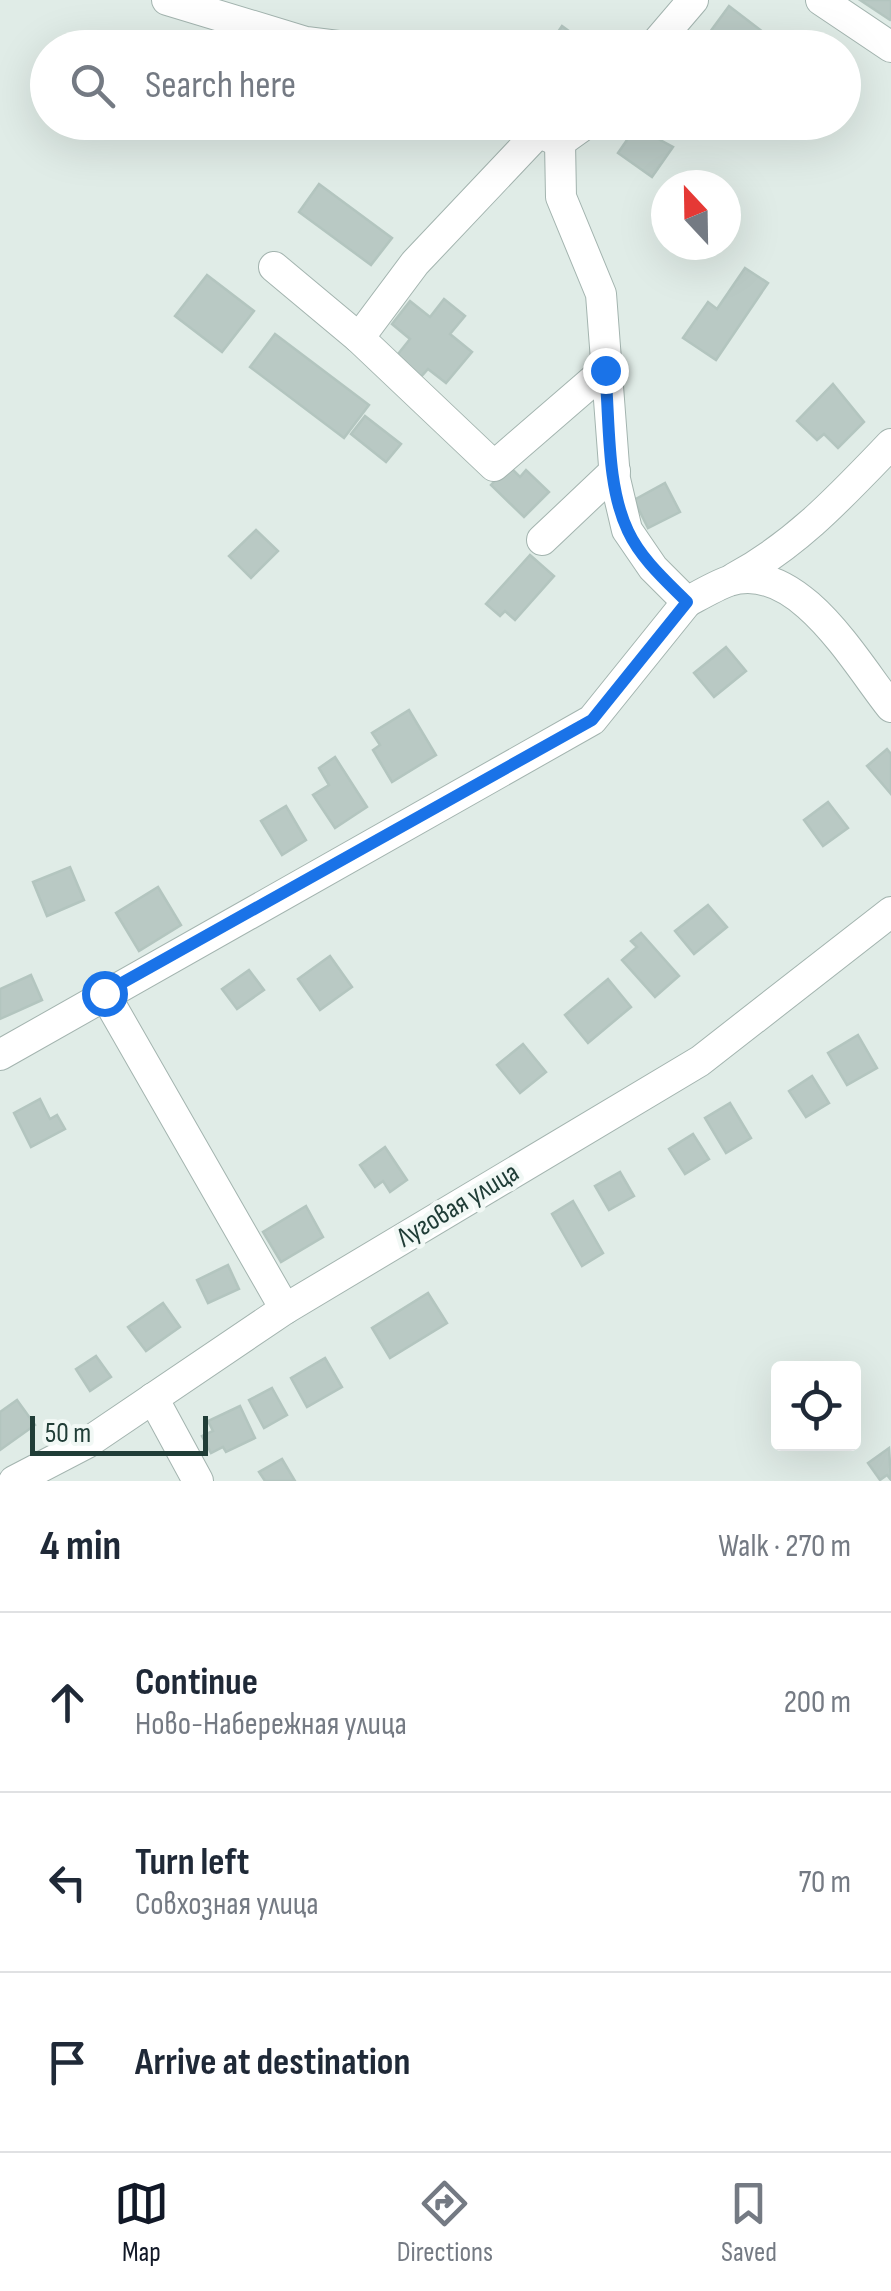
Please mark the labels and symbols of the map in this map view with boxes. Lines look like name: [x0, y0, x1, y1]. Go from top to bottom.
north arrow: [651, 170, 741, 260]
route end: [583, 348, 629, 394]
route start: [82, 971, 128, 1017]
street label: Луговая улица: [390, 1156, 525, 1255]
scale bar: [30, 1411, 208, 1456]

